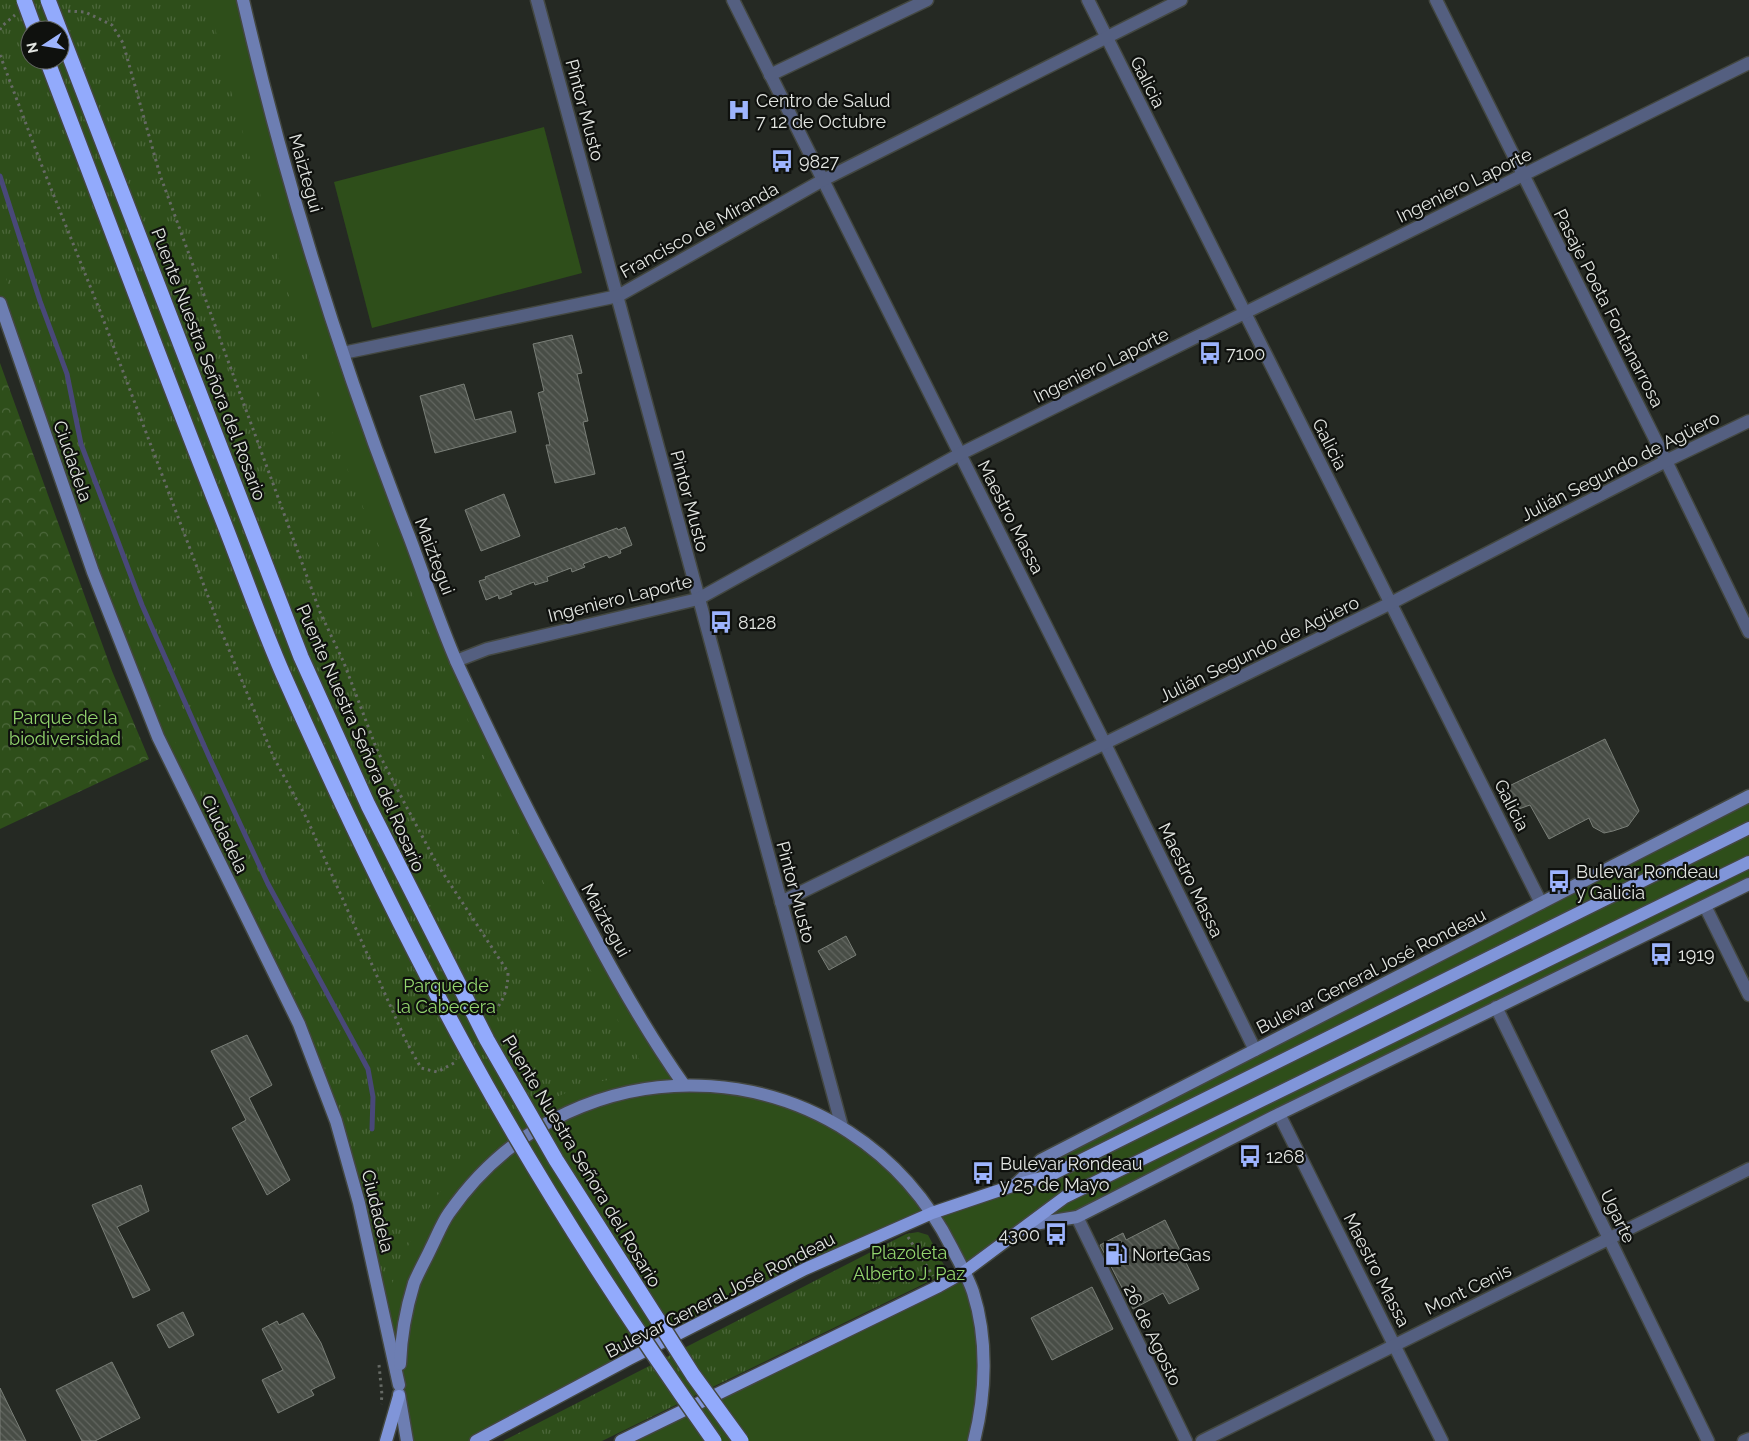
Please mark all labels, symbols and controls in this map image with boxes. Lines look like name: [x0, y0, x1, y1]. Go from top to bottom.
north arrow: [20, 20, 70, 70]
text: N: [23, 41, 41, 55]
street label: Galicia: [1126, 53, 1170, 111]
street label: Pintor Musto: [561, 57, 609, 163]
place label: Centro de Salud 7 12 de Octubre: [756, 90, 891, 132]
hospital icon: Centro de Salud 7 12 de Octubre: [726, 97, 752, 123]
street label: Maiztegui: [285, 131, 327, 215]
street label: Ingeniero Laporte: [1393, 143, 1535, 227]
bus stop icon: 9827: [769, 148, 795, 174]
place label: 9827: [799, 151, 840, 172]
street label: Francisco de Miranda: [616, 178, 782, 282]
street label: Pasaje Poeta Fontanarrosa: [1550, 205, 1668, 411]
street label: Puente Nuestra Señora del Rosario: [147, 225, 271, 503]
street label: Ingeniero Laporte: [1030, 323, 1172, 407]
bus stop icon: 7100: [1197, 340, 1223, 366]
place label: 7100: [1226, 343, 1265, 364]
street label: Julián Segundo de Agüero: [1517, 407, 1723, 525]
street label: Galicia: [1308, 415, 1352, 473]
street label: Ciudadela: [49, 418, 97, 504]
street label: Pintor Musto: [666, 448, 714, 554]
street label: Maestro Massa: [973, 457, 1049, 577]
street label: Maiztegui: [411, 515, 459, 597]
street label: Ingeniero Laporte: [546, 570, 695, 626]
street label: Julián Segundo de Agüero: [1155, 591, 1363, 707]
street label: Puente Nuestra Señora del Rosario: [292, 601, 430, 875]
bus stop icon: 8128: [708, 609, 734, 635]
place label: 8128: [738, 612, 776, 633]
park label: Parque de la biodiversidad: [9, 707, 121, 749]
street label: Galicia: [1490, 776, 1534, 834]
street label: Ciudadela: [197, 791, 253, 877]
street label: Maestro Massa: [1154, 819, 1228, 941]
street label: Pintor Musto: [772, 839, 820, 945]
place label: Bulevar Rondeau y Galicia: [1576, 861, 1718, 903]
bus stop icon: Bulevar Rondeau y Galicia: [1546, 868, 1572, 894]
street label: Maiztegui: [577, 880, 635, 960]
street label: Bulevar General José Rondeau: [1253, 904, 1489, 1038]
bus stop icon: 1919: [1648, 941, 1674, 967]
place label: 1919: [1678, 944, 1715, 965]
park label: Parque de la Cabecera: [396, 975, 496, 1017]
street label: Puente Nuestra Señora del Rosario: [498, 1031, 666, 1291]
bus stop icon: 1268: [1237, 1143, 1263, 1169]
place label: 1268: [1266, 1146, 1305, 1167]
place label: Bulevar Rondeau y 25 de Mayo: [1000, 1153, 1142, 1195]
bus stop icon: Bulevar Rondeau y 25 de Mayo: [970, 1160, 996, 1186]
street label: Ciudadela: [358, 1167, 398, 1255]
street label: Ugarte: [1596, 1186, 1640, 1247]
street label: Maestro Massa: [1339, 1210, 1415, 1330]
bus stop icon: 4300: [1043, 1221, 1069, 1247]
place label: 4300: [999, 1224, 1040, 1245]
street label: Bulevar General José Rondeau: [602, 1228, 838, 1362]
fuel station icon: NorteGas: [1103, 1241, 1129, 1267]
park label: Plazoleta Alberto J. Paz: [853, 1242, 965, 1284]
place label: NorteGas: [1132, 1244, 1211, 1265]
street label: Mont Cenis: [1421, 1259, 1515, 1319]
street label: 26 de Agosto: [1120, 1281, 1187, 1389]

